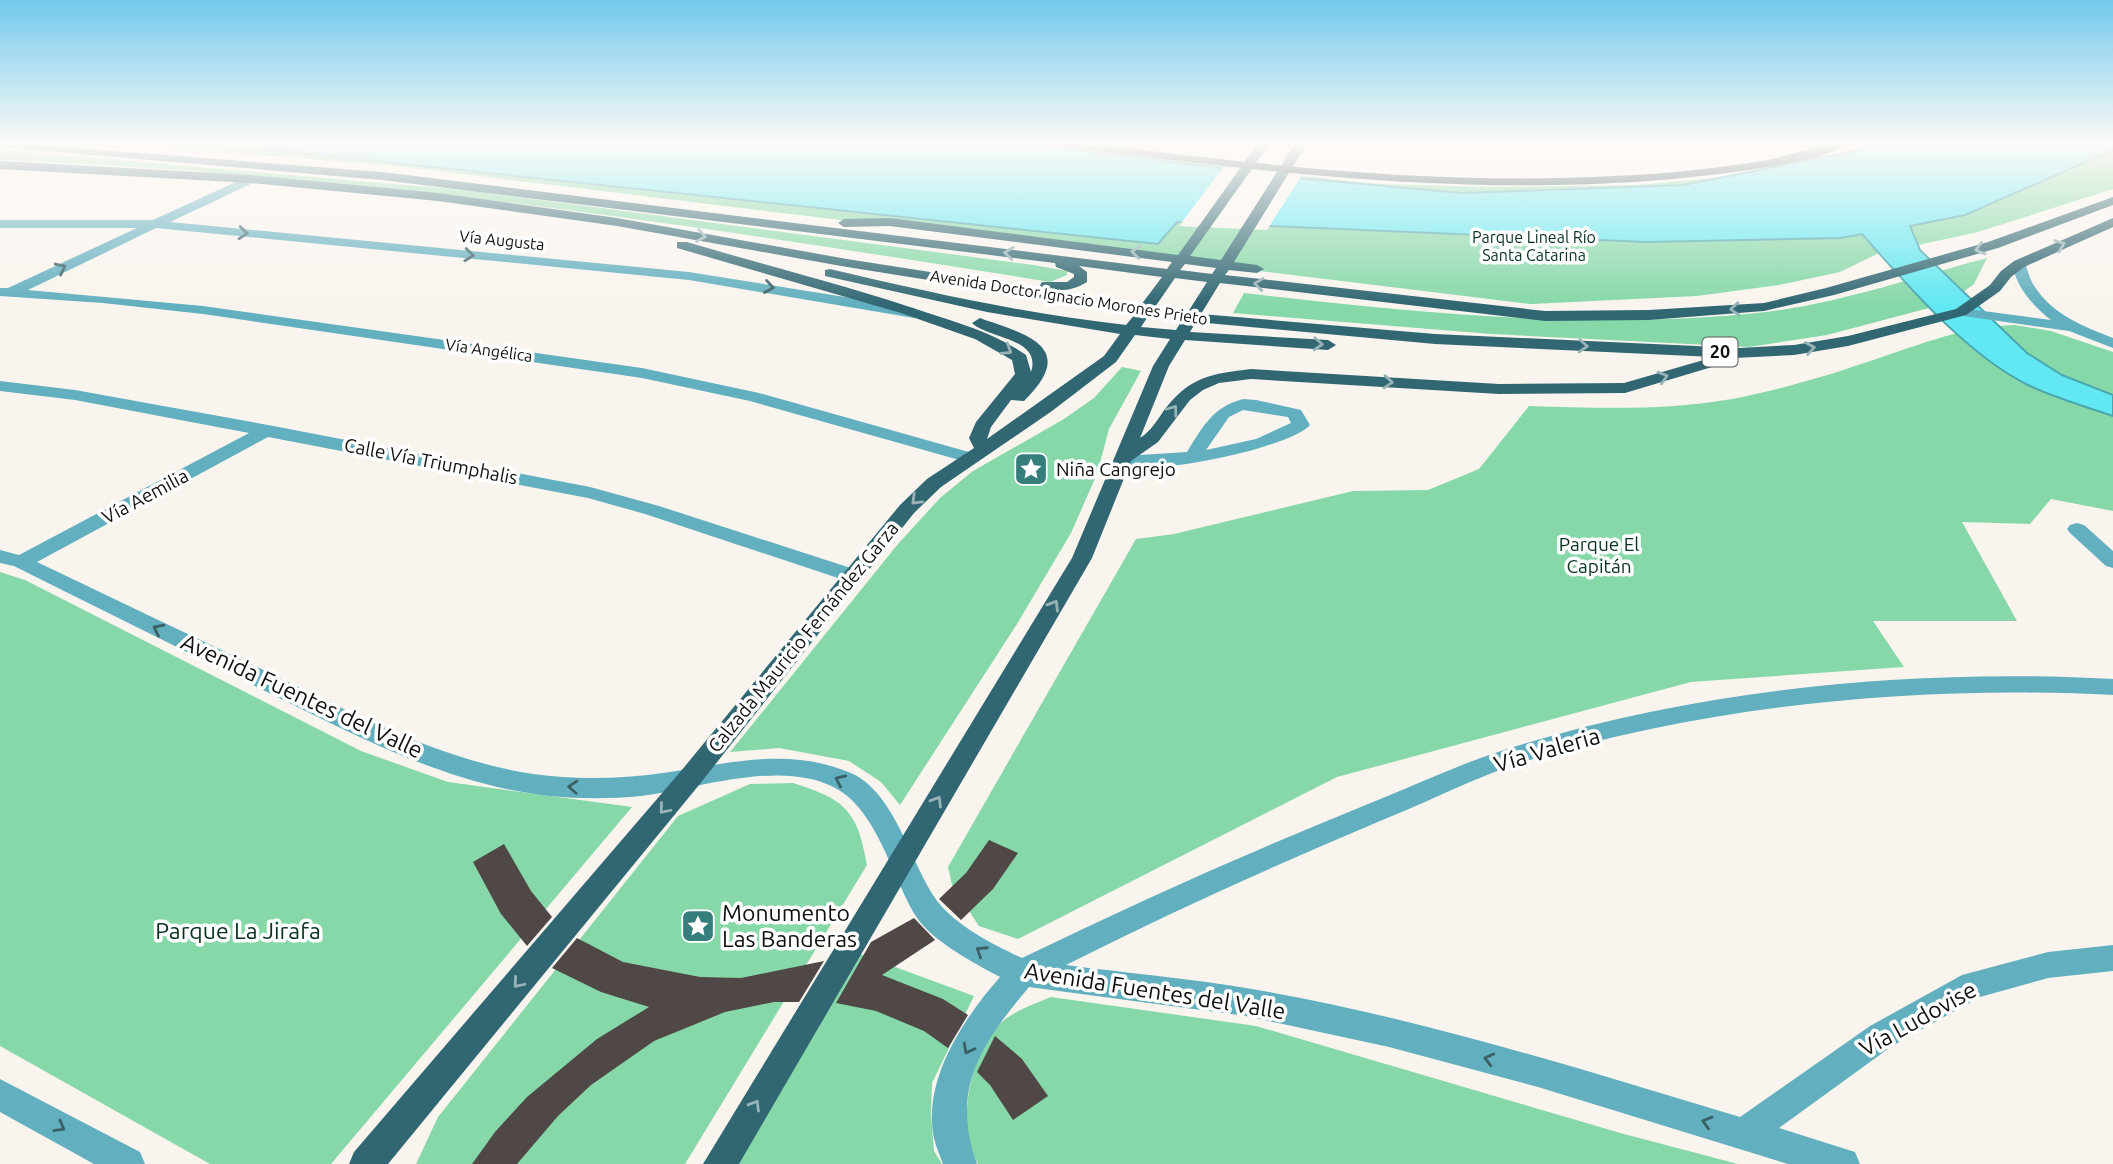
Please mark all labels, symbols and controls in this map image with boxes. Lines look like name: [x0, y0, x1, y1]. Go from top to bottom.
one-way arrow: [238, 225, 249, 240]
street label: Vía Augusta: [458, 227, 546, 253]
one-way arrow: [695, 228, 707, 243]
park label: Parque Lineal Río Santa Catarina: [1472, 228, 1596, 264]
one-way arrow: [2053, 239, 2065, 253]
one-way arrow: [1974, 241, 1986, 255]
one-way arrow: [1130, 245, 1142, 260]
one-way arrow: [1003, 246, 1015, 261]
one-way arrow: [464, 247, 475, 262]
one-way arrow: [54, 262, 66, 276]
street label: Avenida Doctor Ignacio Morones Prieto: [929, 266, 1209, 328]
one-way arrow: [1253, 276, 1265, 291]
one-way arrow: [763, 279, 774, 294]
one-way arrow: [1729, 301, 1740, 316]
street label: Vía Angélica: [444, 335, 534, 365]
one-way arrow: [1313, 337, 1324, 352]
one-way arrow: [1578, 338, 1589, 353]
road number: 20: [1702, 338, 1738, 366]
one-way arrow: [1000, 341, 1013, 354]
one-way arrow: [1804, 341, 1816, 356]
one-way arrow: [1657, 371, 1669, 385]
one-way arrow: [1383, 374, 1394, 389]
one-way arrow: [1165, 405, 1177, 418]
street label: Calle Vía Triumphalis: [342, 433, 520, 489]
place icon: Niña Cangrejo: [1012, 450, 1050, 488]
place label: Niña Cangrejo: [1056, 458, 1176, 480]
street label: Vía Aemilia: [98, 464, 192, 528]
one-way arrow: [911, 491, 924, 504]
street label: Calzada Mauricio Fernández Garza: [703, 517, 903, 757]
park label: Parque El Capitán: [1559, 533, 1639, 577]
one-way arrow: [1045, 600, 1058, 613]
one-way arrow: [153, 623, 165, 637]
street label: Avenida Fuentes del Valle: [177, 628, 427, 763]
street label: Vía Valeria: [1491, 722, 1603, 777]
one-way arrow: [834, 775, 847, 789]
one-way arrow: [568, 779, 579, 794]
one-way arrow: [929, 795, 942, 808]
one-way arrow: [660, 801, 672, 814]
place label: Monumento Las Banderas: [722, 900, 857, 951]
place icon: Monumento Las Banderas: [679, 907, 717, 945]
park label: Parque La Jirafa: [155, 918, 321, 943]
one-way arrow: [976, 947, 989, 960]
street label: Avenida Fuentes del Valle: [1023, 958, 1287, 1023]
one-way arrow: [513, 976, 526, 988]
street label: Vía Ludovise: [1855, 976, 1980, 1061]
one-way arrow: [963, 1041, 977, 1054]
one-way arrow: [1483, 1053, 1495, 1067]
one-way arrow: [746, 1100, 759, 1113]
one-way arrow: [1702, 1116, 1714, 1131]
one-way arrow: [53, 1119, 65, 1132]

